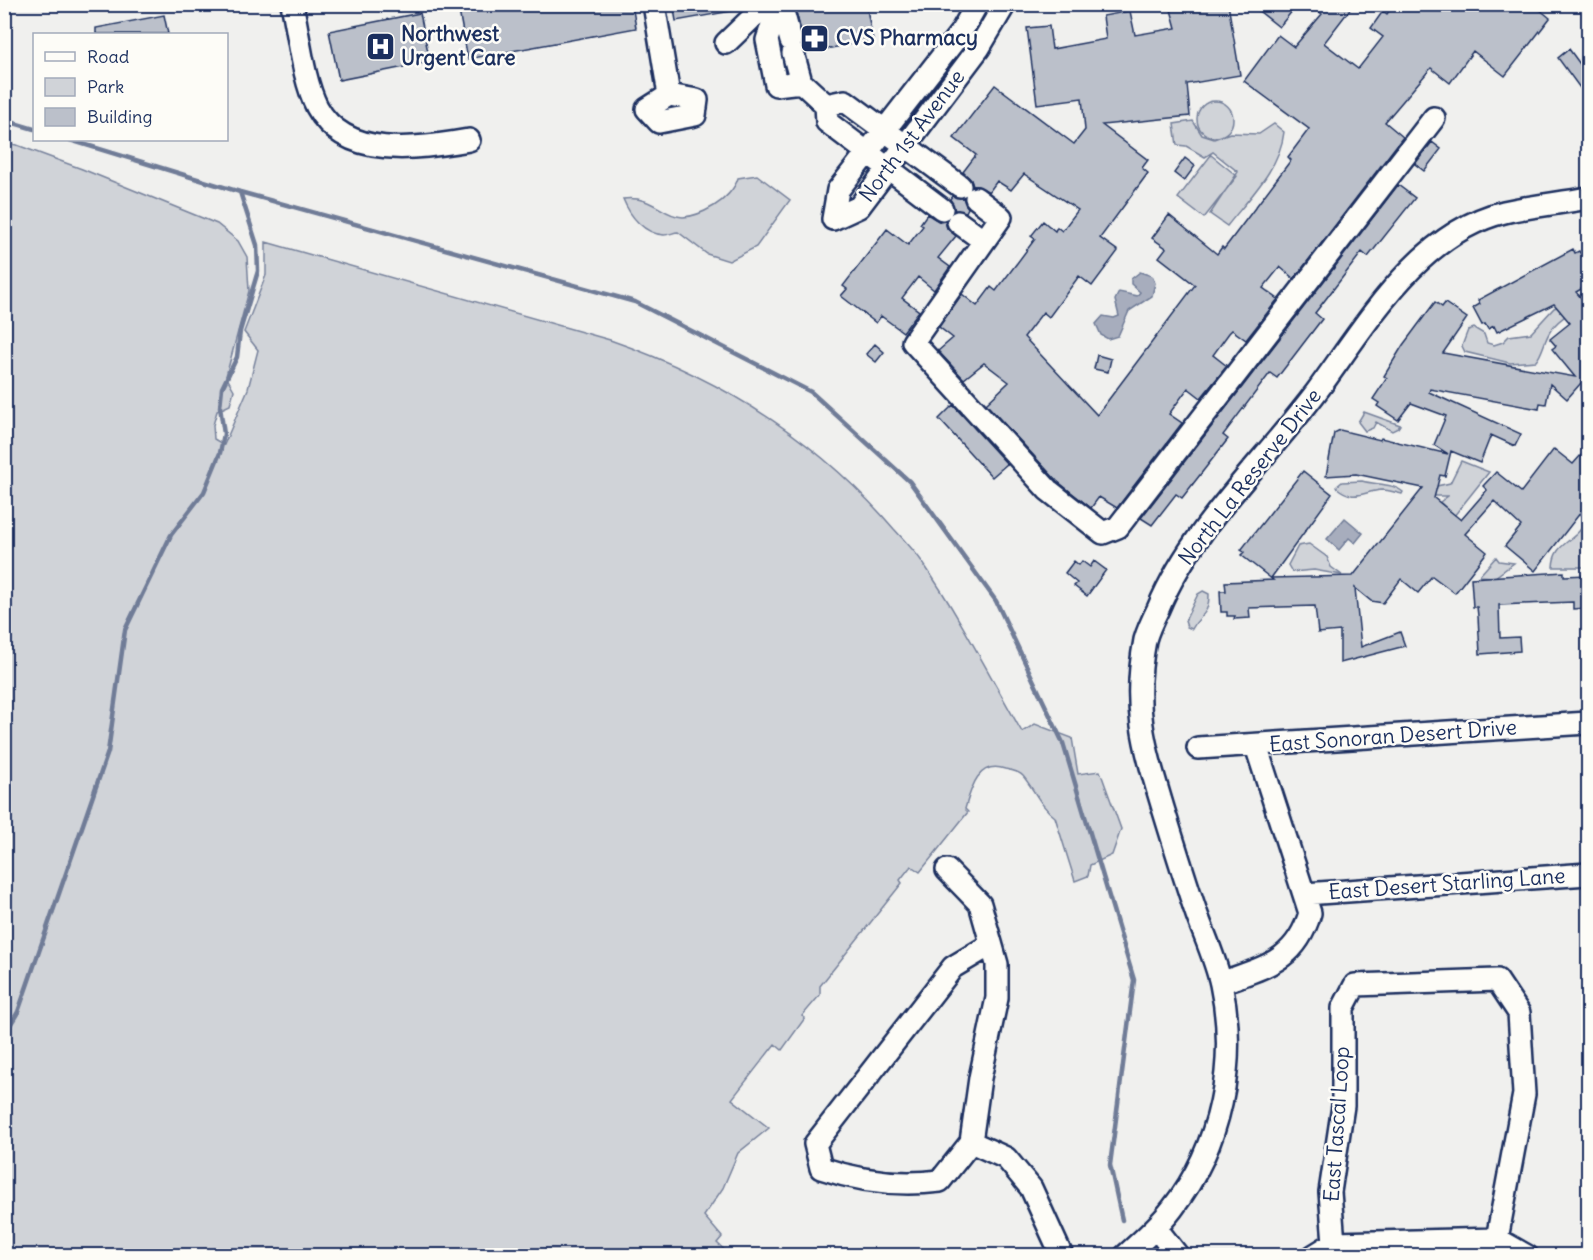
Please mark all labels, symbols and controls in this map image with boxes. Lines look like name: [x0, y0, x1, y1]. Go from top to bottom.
place label: Northwest Urgent Care: [401, 20, 515, 71]
pharmacy icon: CVS Pharmacy: [799, 22, 831, 54]
place label: CVS Pharmacy: [836, 24, 978, 51]
hospital icon: Northwest Urgent Care: [364, 30, 396, 62]
legend: [33, 33, 228, 141]
text: Road: [87, 45, 130, 68]
street label: North 1st Avenue: [853, 64, 970, 207]
text: Park: [87, 75, 124, 98]
text: Building: [87, 105, 152, 128]
street label: North La Reserve Drive: [1172, 383, 1327, 571]
street label: East Sonoran Desert Drive: [1268, 713, 1518, 758]
street label: East Desert Starling Lane: [1328, 862, 1566, 905]
street label: East Tascal Loop: [1318, 1045, 1355, 1203]

